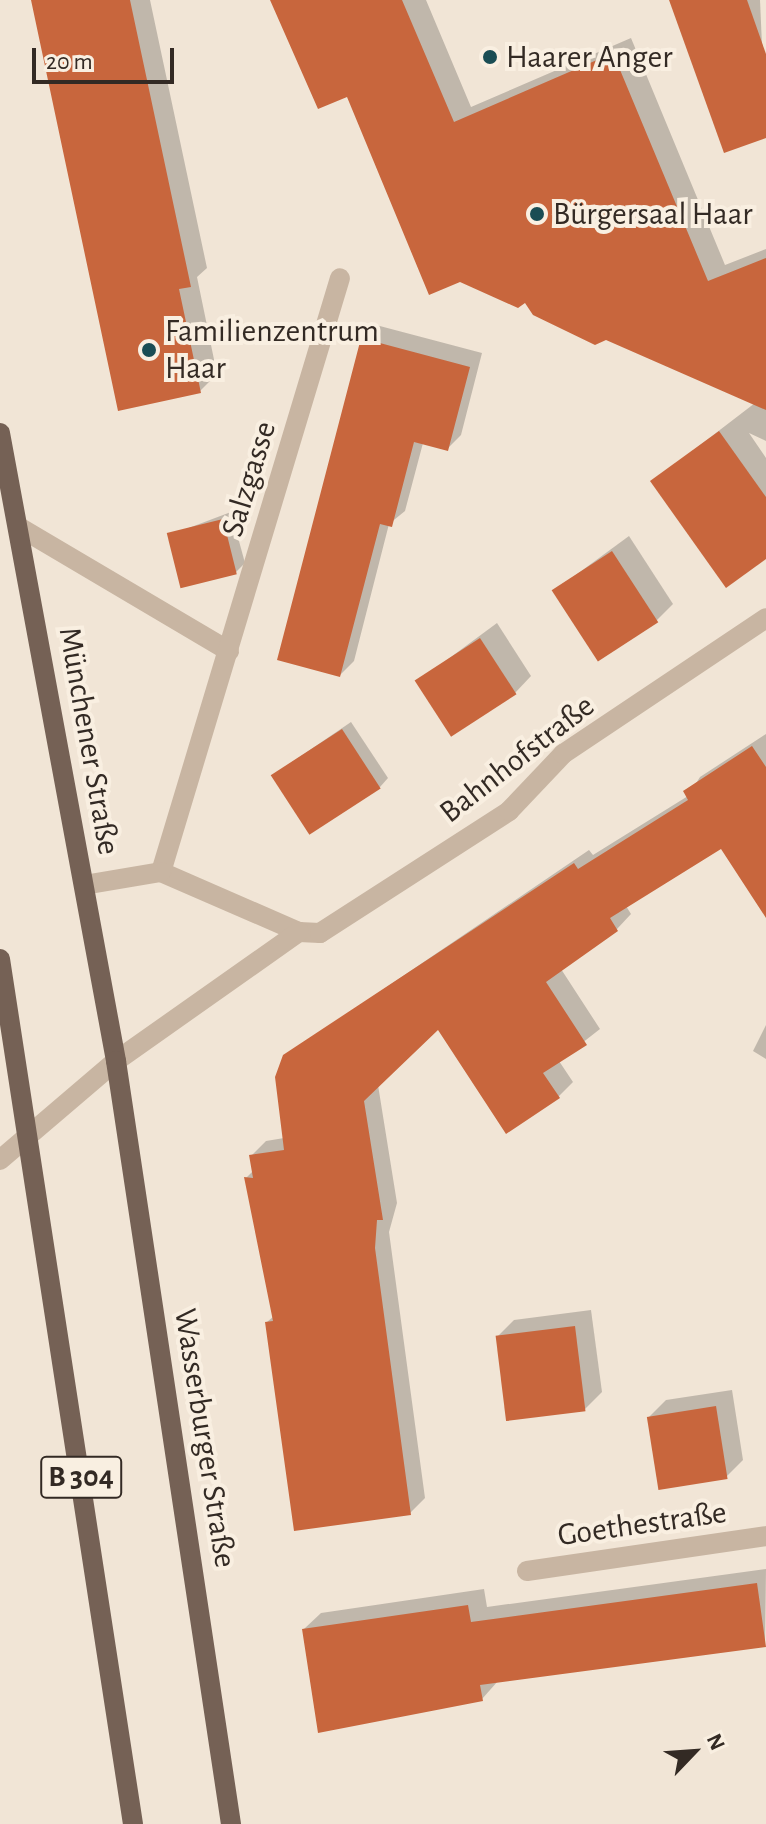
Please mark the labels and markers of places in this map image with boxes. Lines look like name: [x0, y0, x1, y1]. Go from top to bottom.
place label: Haarer Anger: [506, 38, 673, 76]
marker: Haarer Anger: [481, 48, 499, 66]
place label: Bürgersaal Haar: [553, 195, 753, 233]
marker: Bürgersaal Haar: [528, 205, 546, 223]
place label: Familienzentrum Haar: [165, 313, 379, 388]
marker: Familienzentrum Haar: [140, 341, 158, 359]

